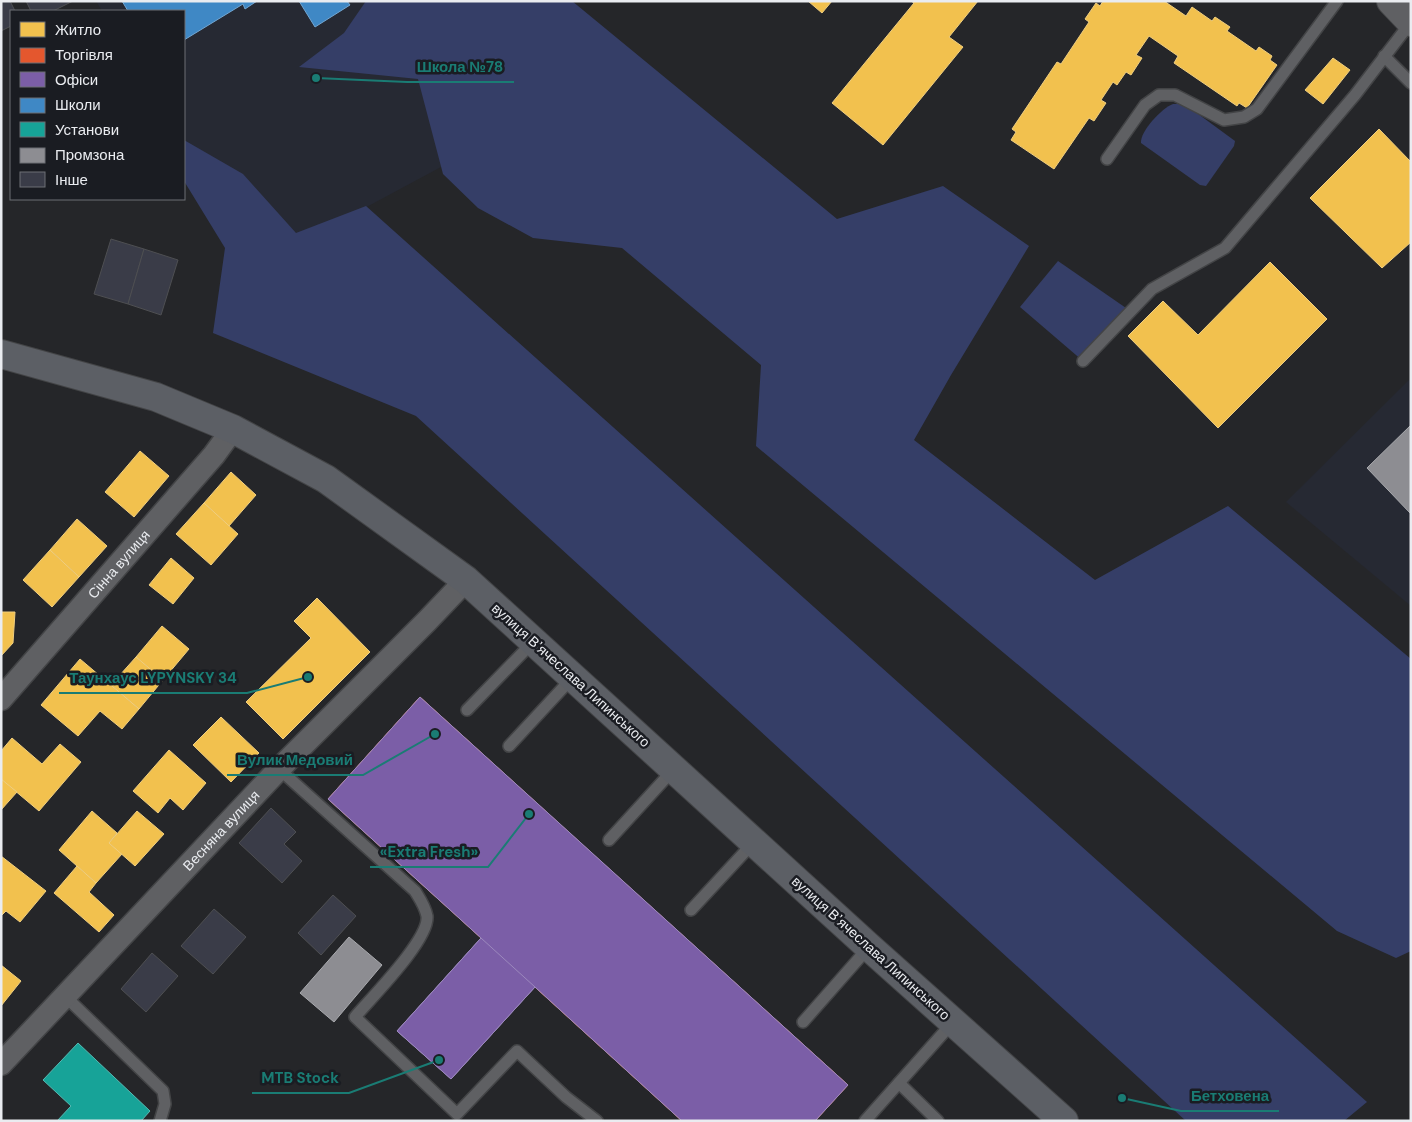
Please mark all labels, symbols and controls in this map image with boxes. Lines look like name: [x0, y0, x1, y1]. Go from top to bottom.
legend: [10, 10, 185, 200]
text: Житло: [55, 20, 101, 40]
text: Торгівля: [55, 45, 113, 65]
callout: Школа №78: [407, 52, 514, 82]
text: Школа №78: [417, 57, 503, 77]
text: Офіси: [55, 70, 98, 90]
text: Школи: [55, 95, 101, 115]
text: Установи: [55, 120, 119, 140]
text: Промзона: [55, 145, 125, 165]
text: Інше: [55, 170, 88, 190]
street label: Сінна вулиця: [84, 526, 154, 602]
street label: вулиця Вʼячеслава Липинського: [488, 599, 654, 751]
callout: Таунхаус LYPYNSKY 34: [59, 663, 247, 693]
text: Таунхаус LYPYNSKY 34: [69, 668, 237, 688]
callout: Вулик Медовий: [227, 745, 363, 775]
text: Вулик Медовий: [237, 750, 353, 770]
street label: Весняна вулиця: [179, 786, 263, 874]
callout: «Extra Fresh»: [370, 837, 488, 867]
text: «Extra Fresh»: [380, 842, 478, 862]
street label: вулиця Вʼячеслава Липинського: [788, 872, 954, 1024]
callout: MTB Stock: [252, 1063, 349, 1093]
text: MTB Stock: [261, 1068, 339, 1088]
callout: Бетховена: [1181, 1081, 1279, 1111]
text: Бетховена: [1191, 1086, 1270, 1106]

